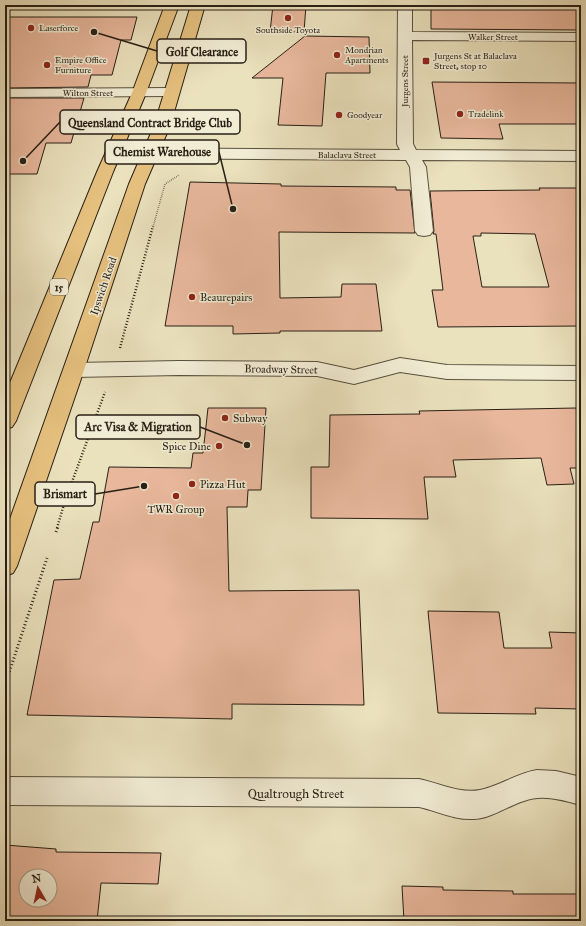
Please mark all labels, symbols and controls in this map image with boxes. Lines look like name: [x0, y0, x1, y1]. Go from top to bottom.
marker: Southside Toyota: [283, 13, 293, 23]
place label: Laserforce: [39, 22, 79, 33]
marker: Laserforce: [26, 23, 36, 33]
place label: Southside Toyota: [256, 24, 320, 35]
street label: Walker Street: [468, 31, 519, 42]
callout: Golf Clearance: [157, 39, 246, 63]
place label: Mondrian Apartments: [344, 44, 389, 65]
text: Golf Clearance: [166, 45, 238, 59]
marker: Mondrian Apartments: [332, 50, 342, 60]
place label: Jurgens St at Balaclava Street, stop 10: [433, 50, 517, 71]
place label: Empire Office Furniture: [55, 54, 107, 75]
street label: Jurgens Street: [399, 54, 411, 108]
marker: Jurgens St at Balaclava Street, stop 10: [421, 56, 431, 66]
marker: Empire Office Furniture: [42, 60, 52, 70]
street label: Wilton Street: [63, 87, 114, 98]
place label: Tradelink: [468, 108, 504, 119]
place label: Goodyear: [347, 109, 383, 120]
marker: Tradelink: [455, 109, 465, 119]
callout: Queensland Contract Bridge Club: [60, 110, 240, 134]
marker: Goodyear: [334, 110, 344, 120]
text: Queensland Contract Bridge Club: [68, 116, 232, 131]
callout: Chemist Warehouse: [105, 140, 219, 164]
text: Chemist Warehouse: [113, 145, 211, 159]
street label: Balaclava Street: [318, 149, 377, 160]
street label: Ipswich Road: [87, 255, 120, 317]
road number: 15: [50, 279, 68, 295]
place label: Beaurepairs: [200, 291, 252, 304]
marker: Beaurepairs: [187, 292, 197, 302]
street label: Broadway Street: [244, 362, 318, 377]
place label: Subway: [233, 412, 268, 425]
marker: Subway: [220, 413, 230, 423]
callout: Arc Visa & Migration: [76, 415, 200, 439]
text: Arc Visa & Migration: [83, 420, 192, 435]
place label: Spice Dine: [162, 440, 211, 453]
marker: Spice Dine: [214, 441, 224, 451]
place label: Pizza Hut: [200, 478, 246, 491]
marker: Pizza Hut: [187, 479, 197, 489]
callout: Brismart: [35, 482, 95, 506]
text: Brismart: [43, 487, 88, 501]
marker: TWR Group: [171, 491, 181, 501]
place label: TWR Group: [147, 503, 205, 516]
street label: Qualtrough Street: [248, 786, 345, 802]
north arrow: [18, 868, 58, 908]
text: N: [31, 871, 43, 886]

